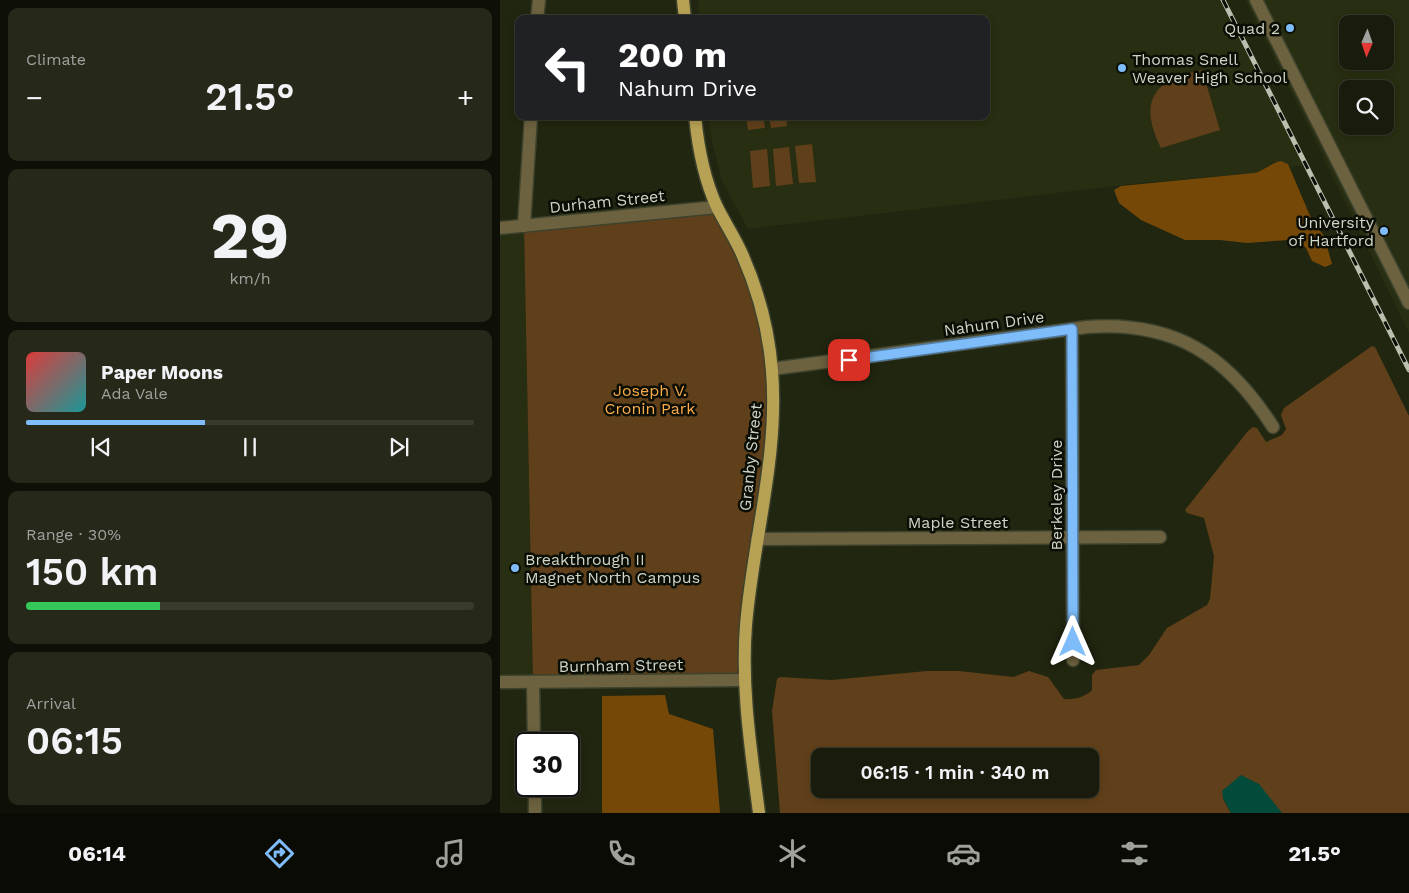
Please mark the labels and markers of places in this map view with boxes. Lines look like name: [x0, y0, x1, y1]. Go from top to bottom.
place label: Quad 2: [1224, 19, 1280, 38]
marker: Quad 2: [1284, 22, 1296, 34]
place label: Thomas Snell Weaver High School: [1132, 50, 1287, 87]
marker: Thomas Snell Weaver High School: [1116, 62, 1128, 74]
place label: University of Hartford: [1288, 213, 1375, 250]
marker: University of Hartford: [1378, 225, 1390, 237]
pin: [828, 339, 870, 381]
place label: Breakthrough II Magnet North Campus: [525, 550, 700, 587]
marker: Breakthrough II Magnet North Campus: [509, 562, 521, 574]

